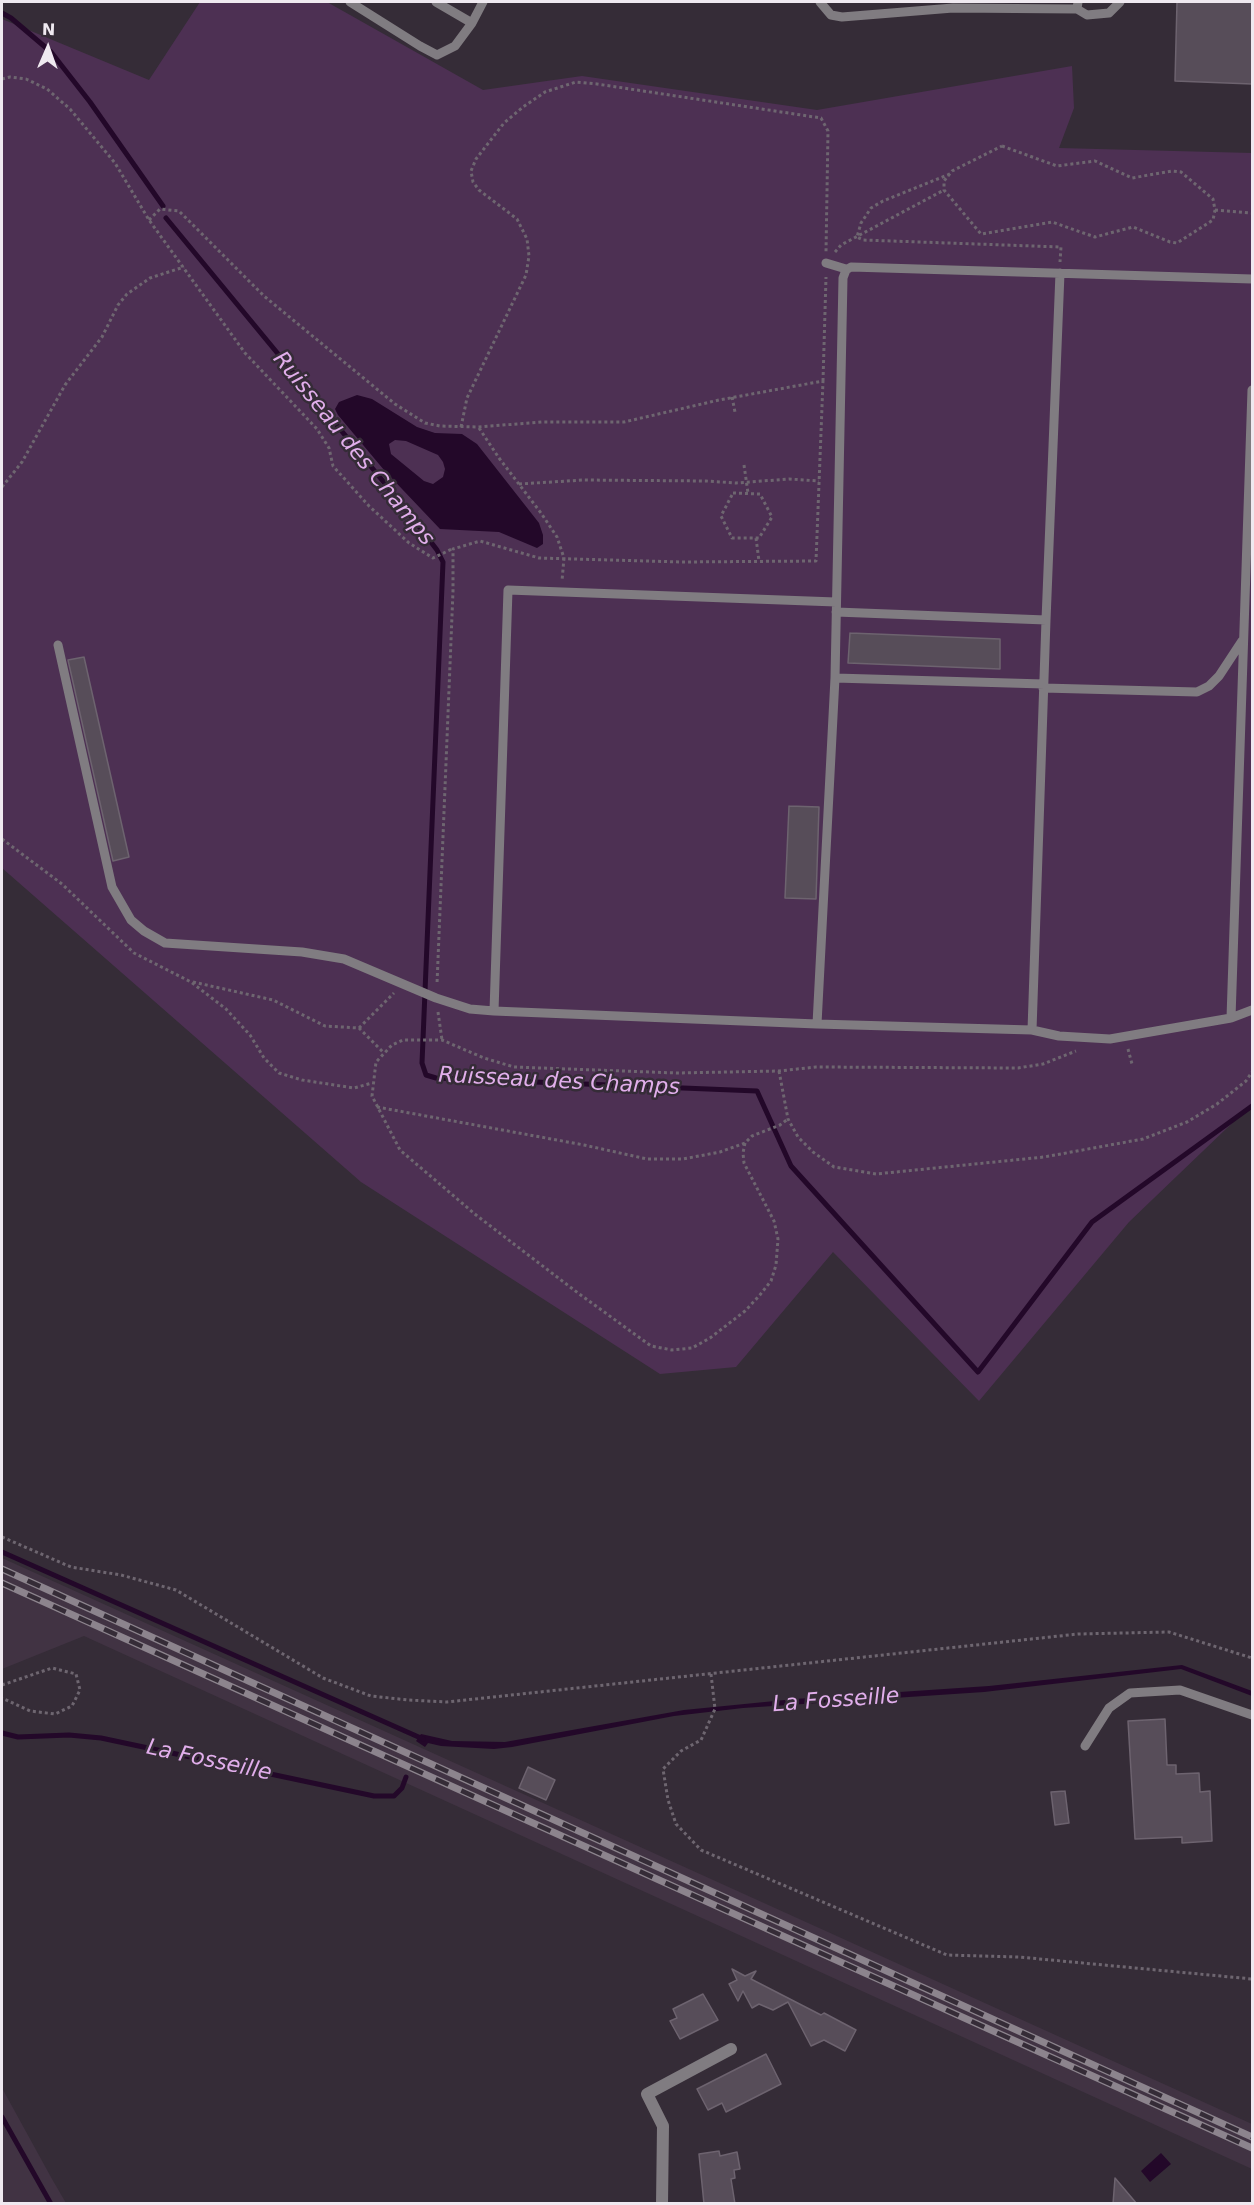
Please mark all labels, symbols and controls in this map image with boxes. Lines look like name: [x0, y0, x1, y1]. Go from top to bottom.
north arrow: [18, 18, 78, 78]
text: N: [42, 20, 56, 39]
water label: Ruisseau des Champs: [267, 347, 439, 551]
water label: Ruisseau des Champs: [438, 1062, 680, 1102]
water label: La Fosseille: [772, 1683, 900, 1719]
water label: La Fosseille: [144, 1735, 274, 1787]

